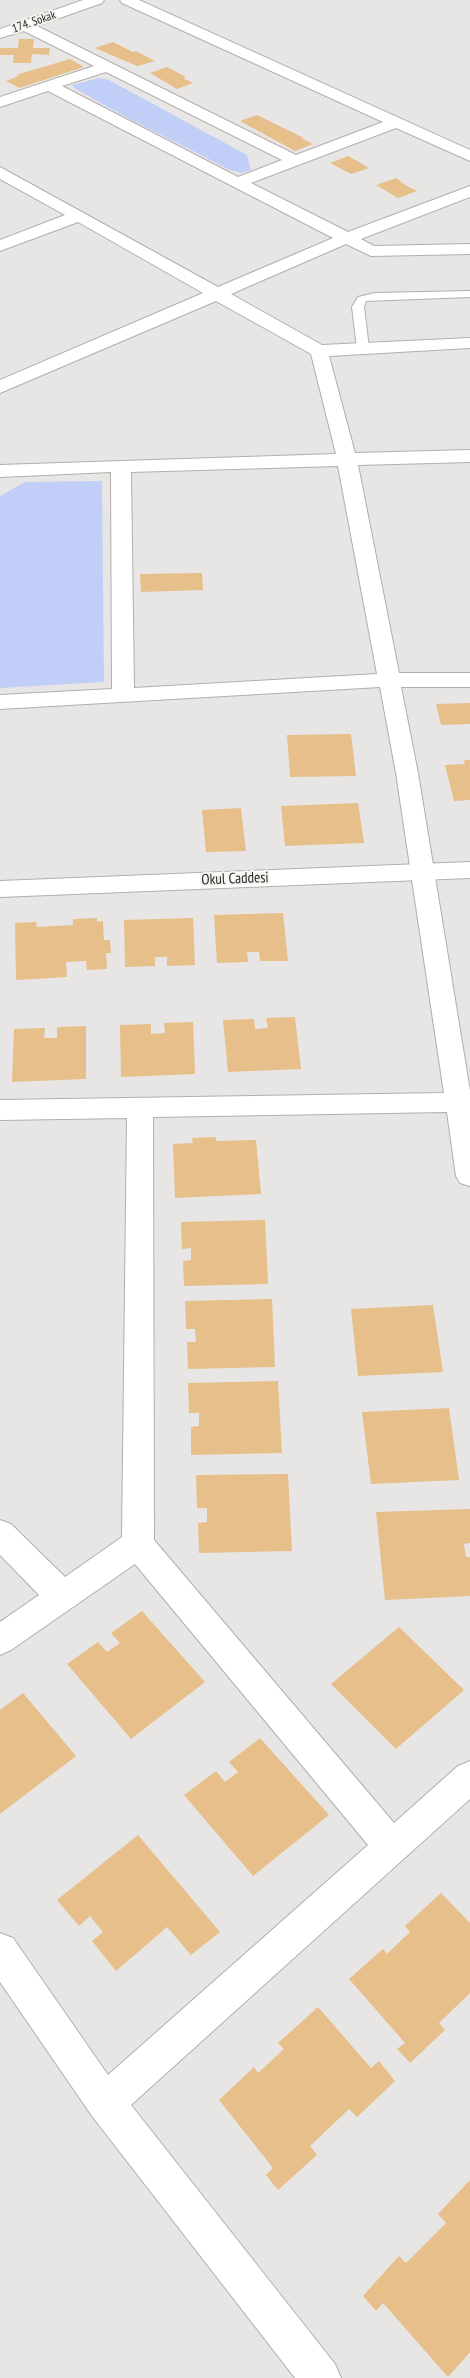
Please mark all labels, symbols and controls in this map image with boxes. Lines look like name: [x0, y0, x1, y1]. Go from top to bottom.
street label: 174. Sokak: [10, 8, 58, 36]
street label: Okul Caddesi: [201, 869, 269, 889]

